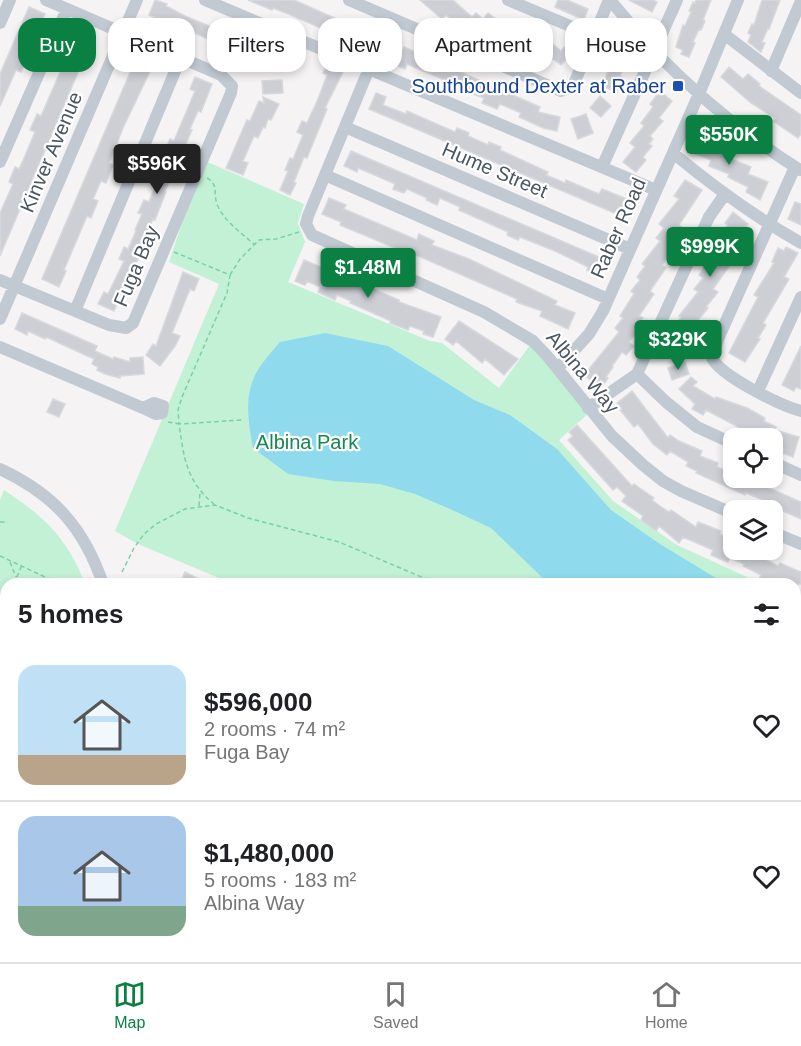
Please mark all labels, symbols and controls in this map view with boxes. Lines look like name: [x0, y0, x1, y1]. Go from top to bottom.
chip: Buy: [18, 18, 96, 72]
chip: Rent: [108, 18, 195, 72]
chip: Filters: [207, 18, 306, 72]
chip: New: [318, 18, 402, 72]
chip: Apartment: [414, 18, 553, 72]
chip: House: [565, 18, 667, 72]
place label: Southbound Dexter at Raber: [411, 75, 666, 97]
marker: Southbound Dexter at Raber: [671, 79, 685, 93]
street label: Kinver Avenue: [16, 89, 86, 215]
pin: $550K: [687, 115, 771, 166]
text: $550K: [700, 123, 758, 145]
street label: Hume Street: [439, 138, 551, 202]
pin: $596K: [115, 144, 199, 195]
text: $596K: [128, 152, 186, 174]
street label: Raber Road: [586, 174, 650, 282]
street label: Fuga Bay: [109, 222, 163, 310]
pin: $999K: [668, 227, 752, 278]
text: $999K: [681, 235, 739, 257]
pin: $1.48M: [319, 248, 417, 299]
text: $1.48M: [335, 256, 401, 278]
pin: $329K: [636, 320, 720, 371]
street label: Albina Way: [542, 326, 624, 418]
text: $329K: [649, 328, 707, 350]
map controls: [723, 428, 783, 560]
button: locate: [723, 428, 783, 488]
park label: Albina Park: [256, 431, 359, 453]
button: layers: [723, 500, 783, 560]
icon: filters: [750, 598, 783, 631]
text: 5 homes: [18, 599, 124, 629]
text: $596,000: [204, 687, 312, 717]
icon: home: [66, 689, 138, 761]
icon: heart: [750, 709, 783, 742]
text: 2 rooms · 74 m²: [204, 718, 345, 740]
text: Fuga Bay: [204, 741, 290, 763]
text: $1,480,000: [204, 838, 334, 868]
icon: home: [66, 840, 138, 912]
icon: heart: [750, 860, 783, 893]
text: 5 rooms · 183 m²: [204, 869, 356, 891]
text: Albina Way: [204, 892, 304, 914]
tab: Map: [113, 978, 146, 1032]
tab: Saved: [373, 978, 418, 1032]
tab: Home: [645, 978, 688, 1032]

